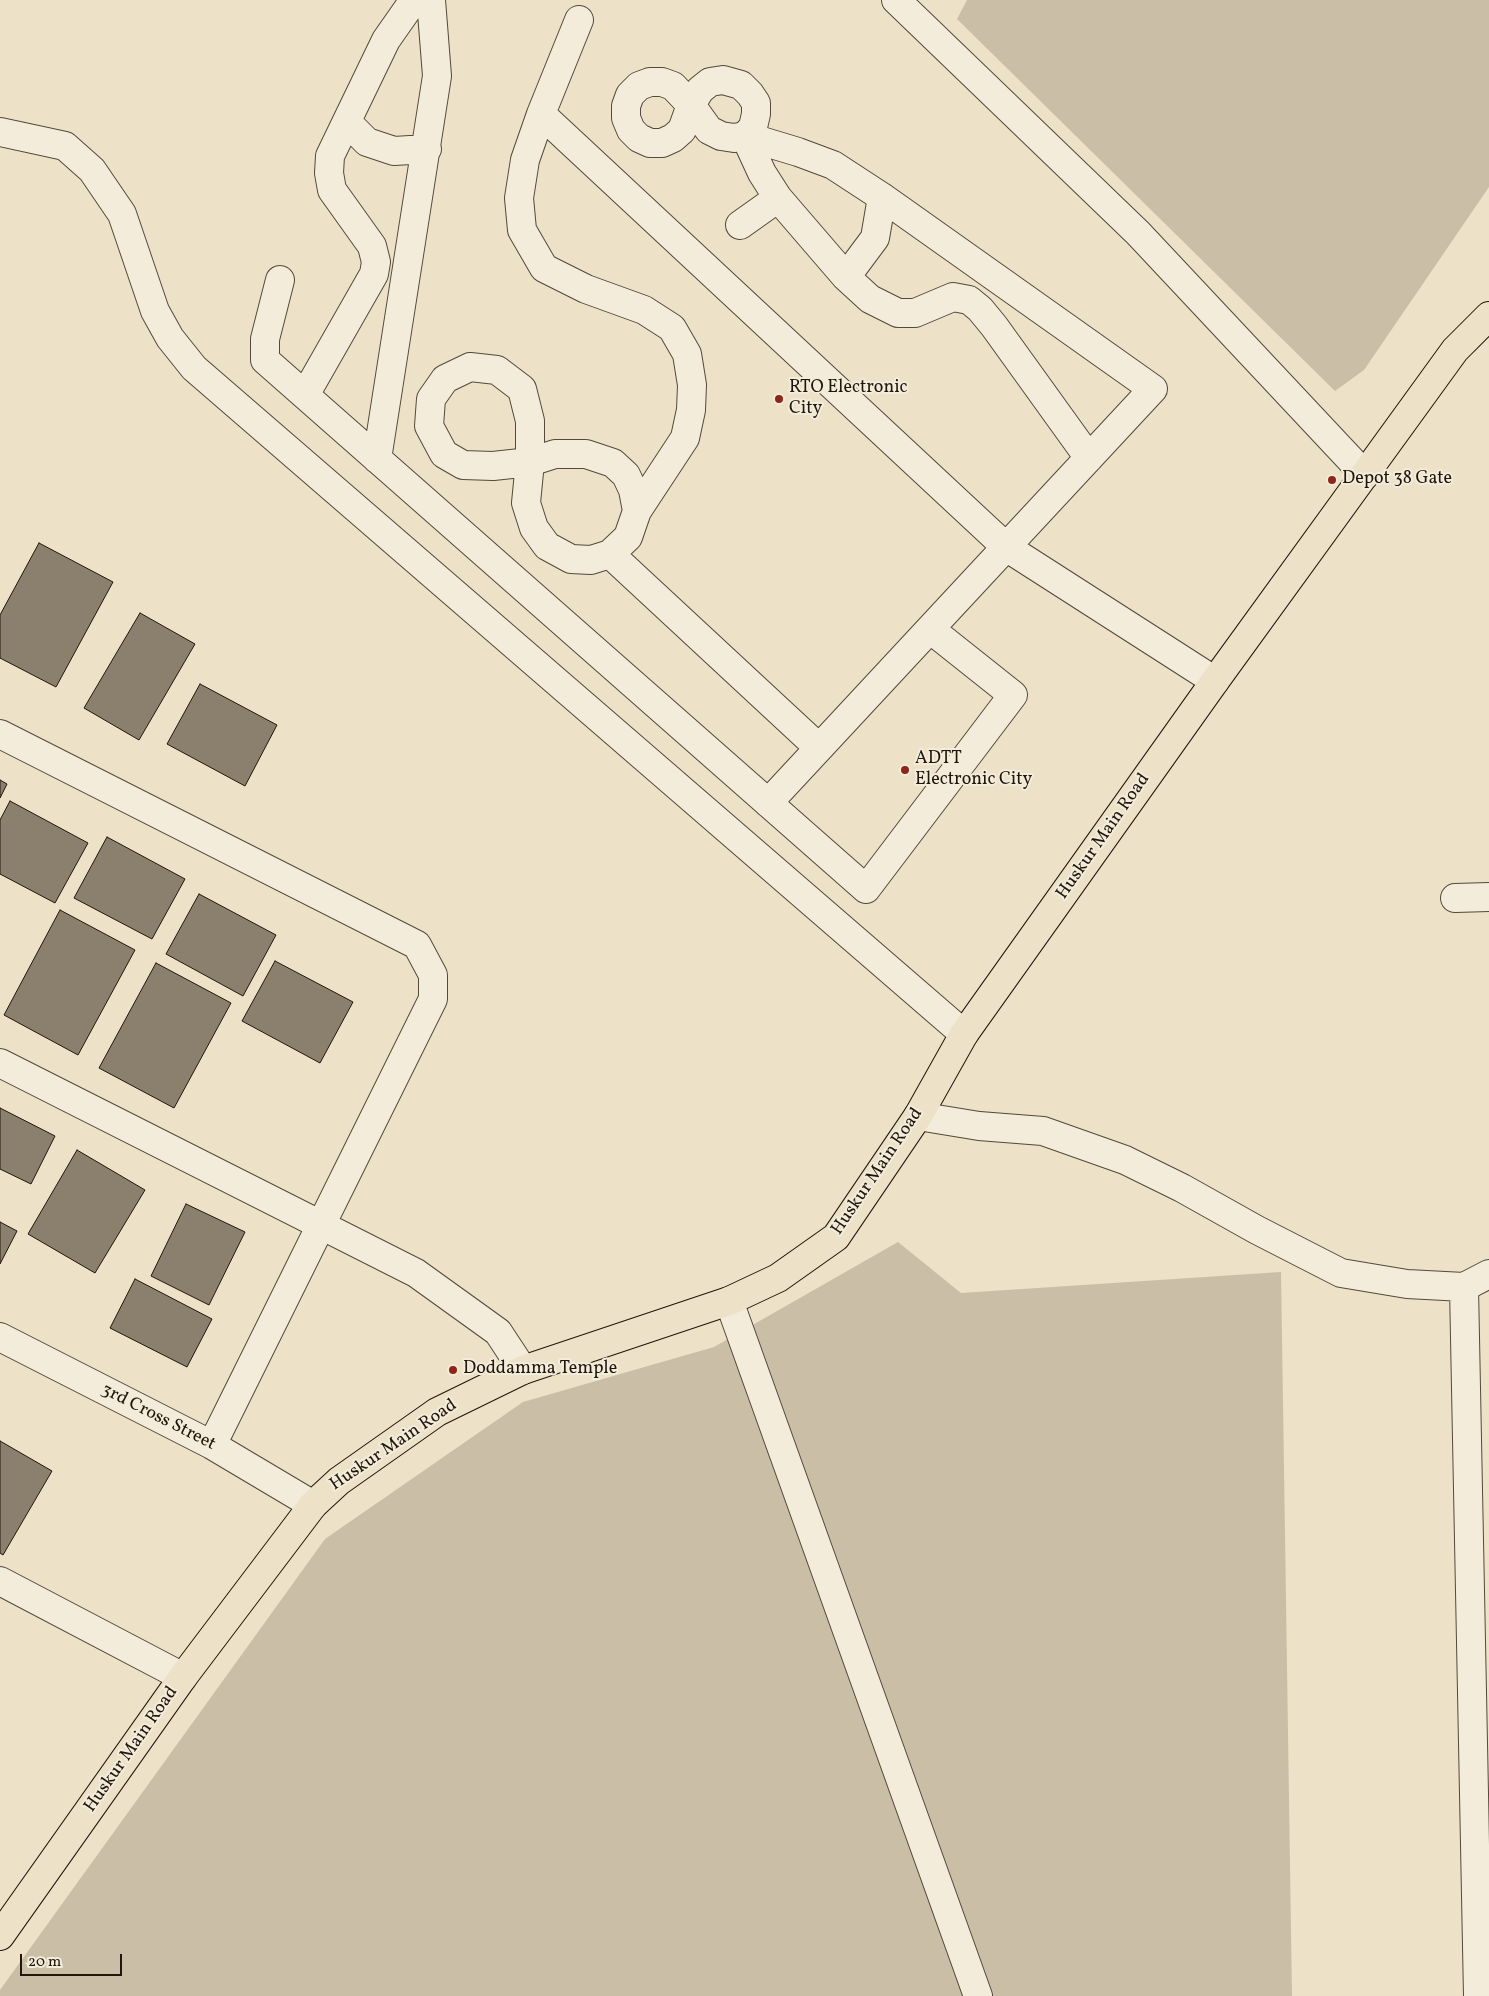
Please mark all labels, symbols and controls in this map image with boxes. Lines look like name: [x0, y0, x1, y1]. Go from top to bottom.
place label: RTO Electronic City: [789, 378, 908, 420]
marker: RTO Electronic City: [773, 393, 785, 405]
place label: Depot 38 Gate: [1342, 469, 1452, 491]
marker: Depot 38 Gate: [1326, 474, 1338, 486]
place label: ADTT Electronic City: [915, 749, 1032, 792]
marker: ADTT Electronic City: [899, 764, 911, 776]
street label: Huskur Main Road: [1053, 770, 1155, 904]
street label: Huskur Main Road: [827, 1104, 929, 1240]
place label: Doddamma Temple: [463, 1359, 617, 1381]
marker: Doddamma Temple: [447, 1364, 459, 1376]
street label: 3rd Cross Street: [97, 1380, 219, 1456]
street label: Huskur Main Road: [326, 1395, 462, 1497]
street label: Huskur Main Road: [81, 1683, 183, 1817]
scale bar: [22, 1944, 125, 1976]
text: 20 m: [28, 1952, 61, 1973]

